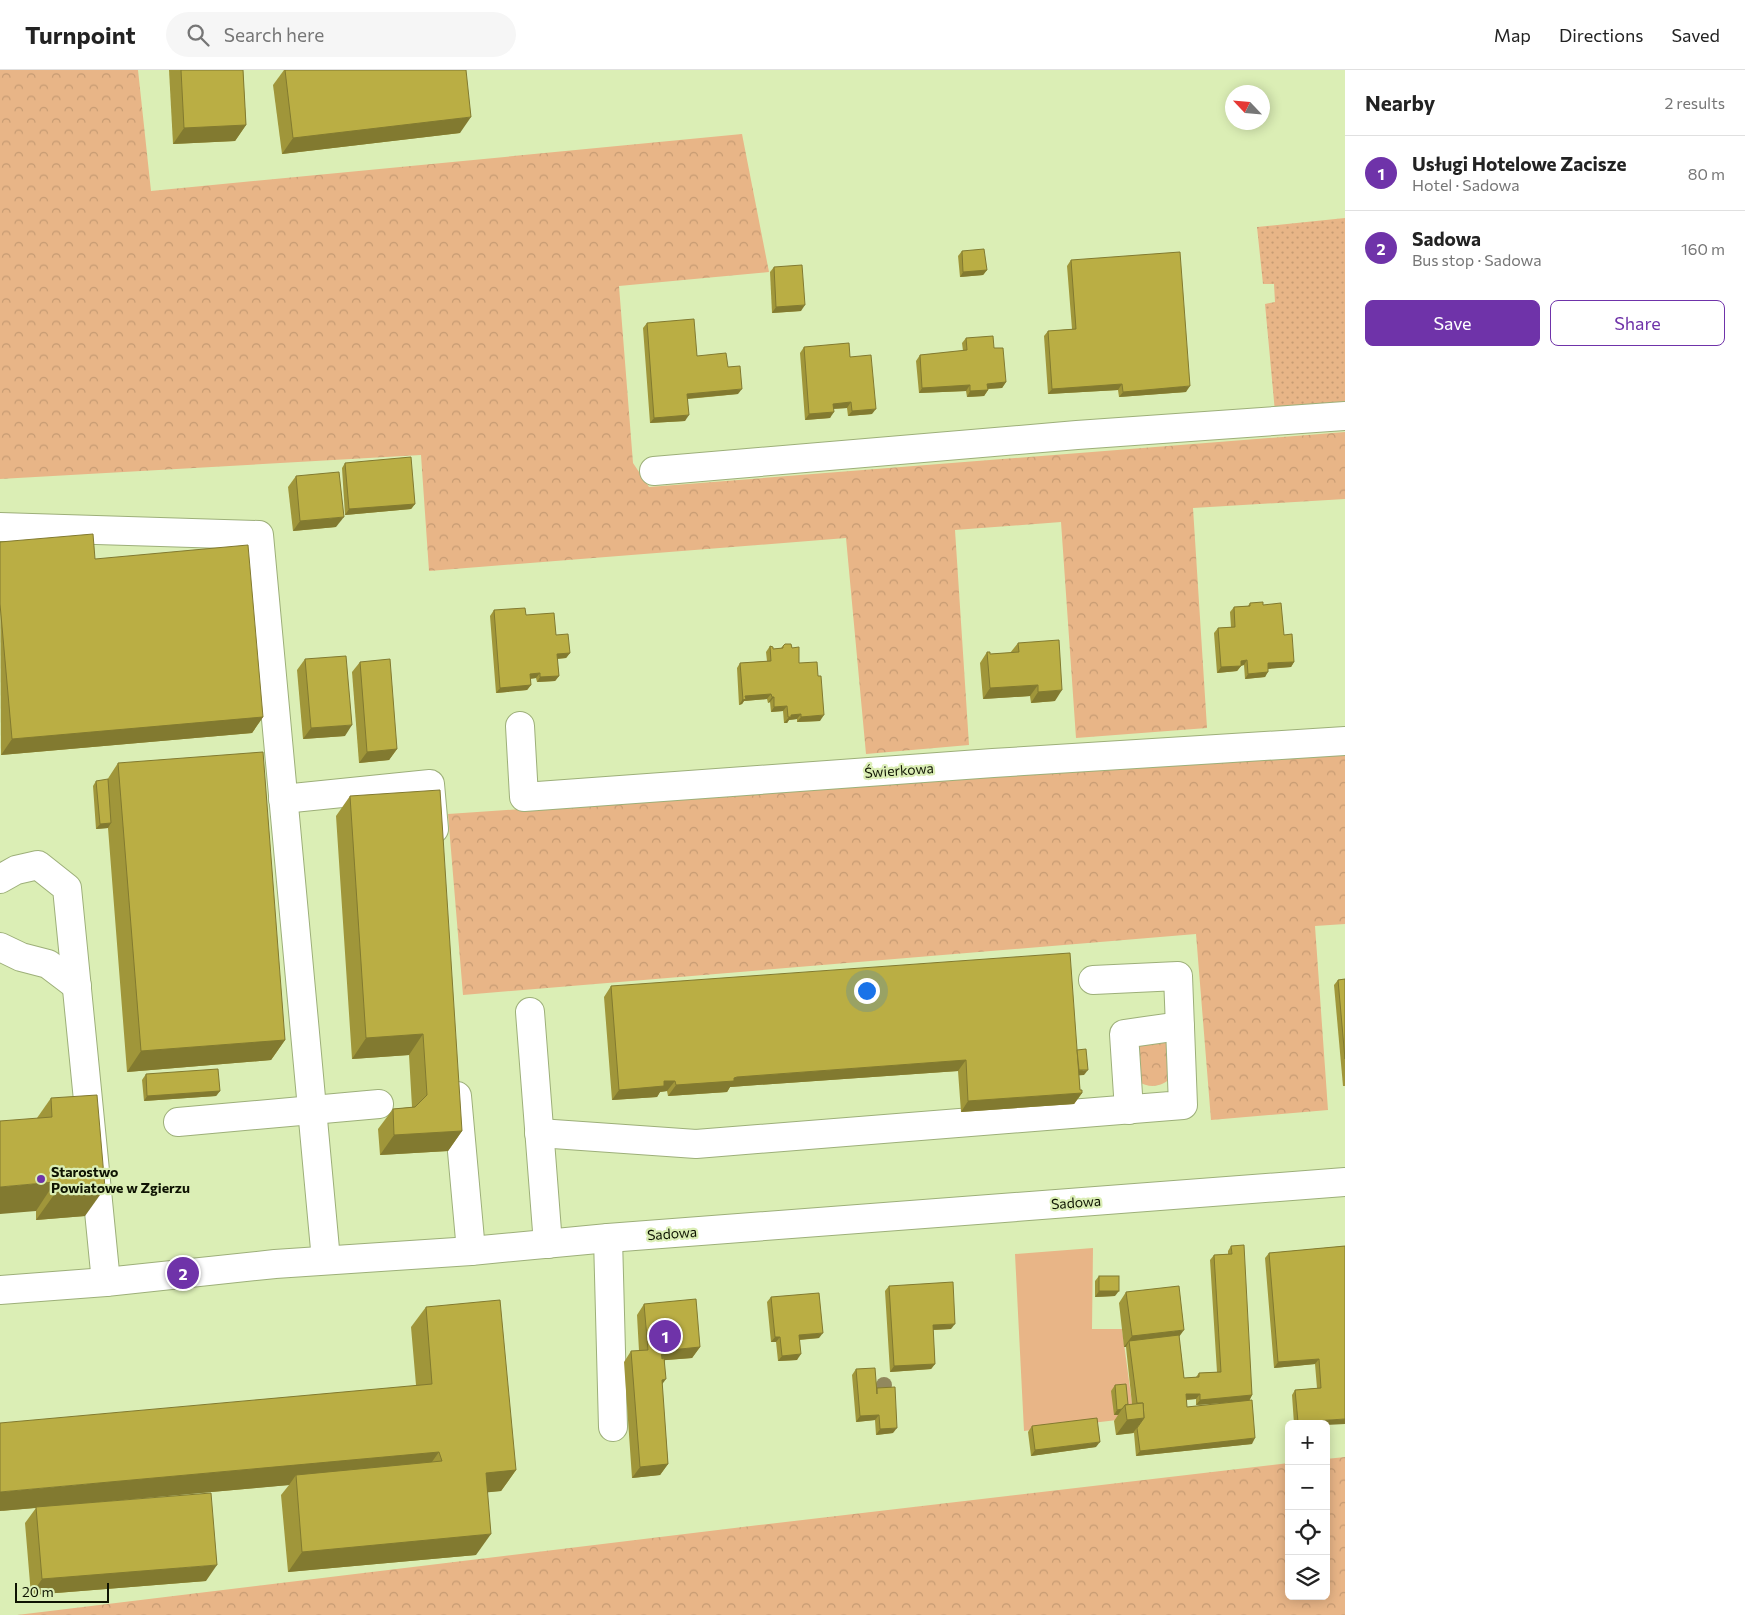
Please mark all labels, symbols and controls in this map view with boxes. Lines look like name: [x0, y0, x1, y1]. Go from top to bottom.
search box: [166, 12, 516, 57]
text: Turnpoint: [25, 20, 136, 49]
icon: search: [184, 21, 212, 49]
text: Search here: [224, 23, 324, 46]
text: Map: [1494, 24, 1531, 46]
text: Directions: [1559, 24, 1643, 46]
text: Saved: [1671, 24, 1720, 46]
north arrow: [1225, 85, 1270, 130]
text: Nearby: [1365, 90, 1435, 115]
text: 2 results: [1664, 93, 1725, 112]
text: Usługi Hotelowe Zacisze: [1412, 152, 1626, 175]
text: 1: [1377, 164, 1385, 183]
text: 80 m: [1688, 164, 1725, 183]
text: Hotel · Sadowa: [1412, 175, 1520, 194]
text: Sadowa: [1412, 227, 1481, 250]
text: 2: [1376, 239, 1386, 258]
text: 160 m: [1681, 239, 1725, 258]
text: Bus stop · Sadowa: [1412, 250, 1542, 269]
button: Save: [1365, 300, 1540, 346]
button: Share: [1550, 300, 1725, 346]
street label: Świerkowa: [864, 759, 934, 781]
your location: [854, 978, 880, 1004]
place label: Starostwo Powiatowe w Zgierzu: [51, 1163, 190, 1196]
marker: Starostwo Powiatowe w Zgierzu: [35, 1173, 47, 1185]
street label: Sadowa: [1050, 1192, 1102, 1212]
street label: Sadowa: [646, 1223, 698, 1243]
pin: 2: [167, 1254, 199, 1292]
pin: 1: [649, 1317, 681, 1355]
map controls: [1285, 1420, 1330, 1600]
button: +: [1285, 1420, 1330, 1465]
button: −: [1285, 1465, 1330, 1510]
button: locate: [1285, 1510, 1330, 1555]
button: layers: [1285, 1555, 1330, 1600]
scale bar: [15, 1580, 109, 1603]
text: 20 m: [22, 1583, 54, 1600]

